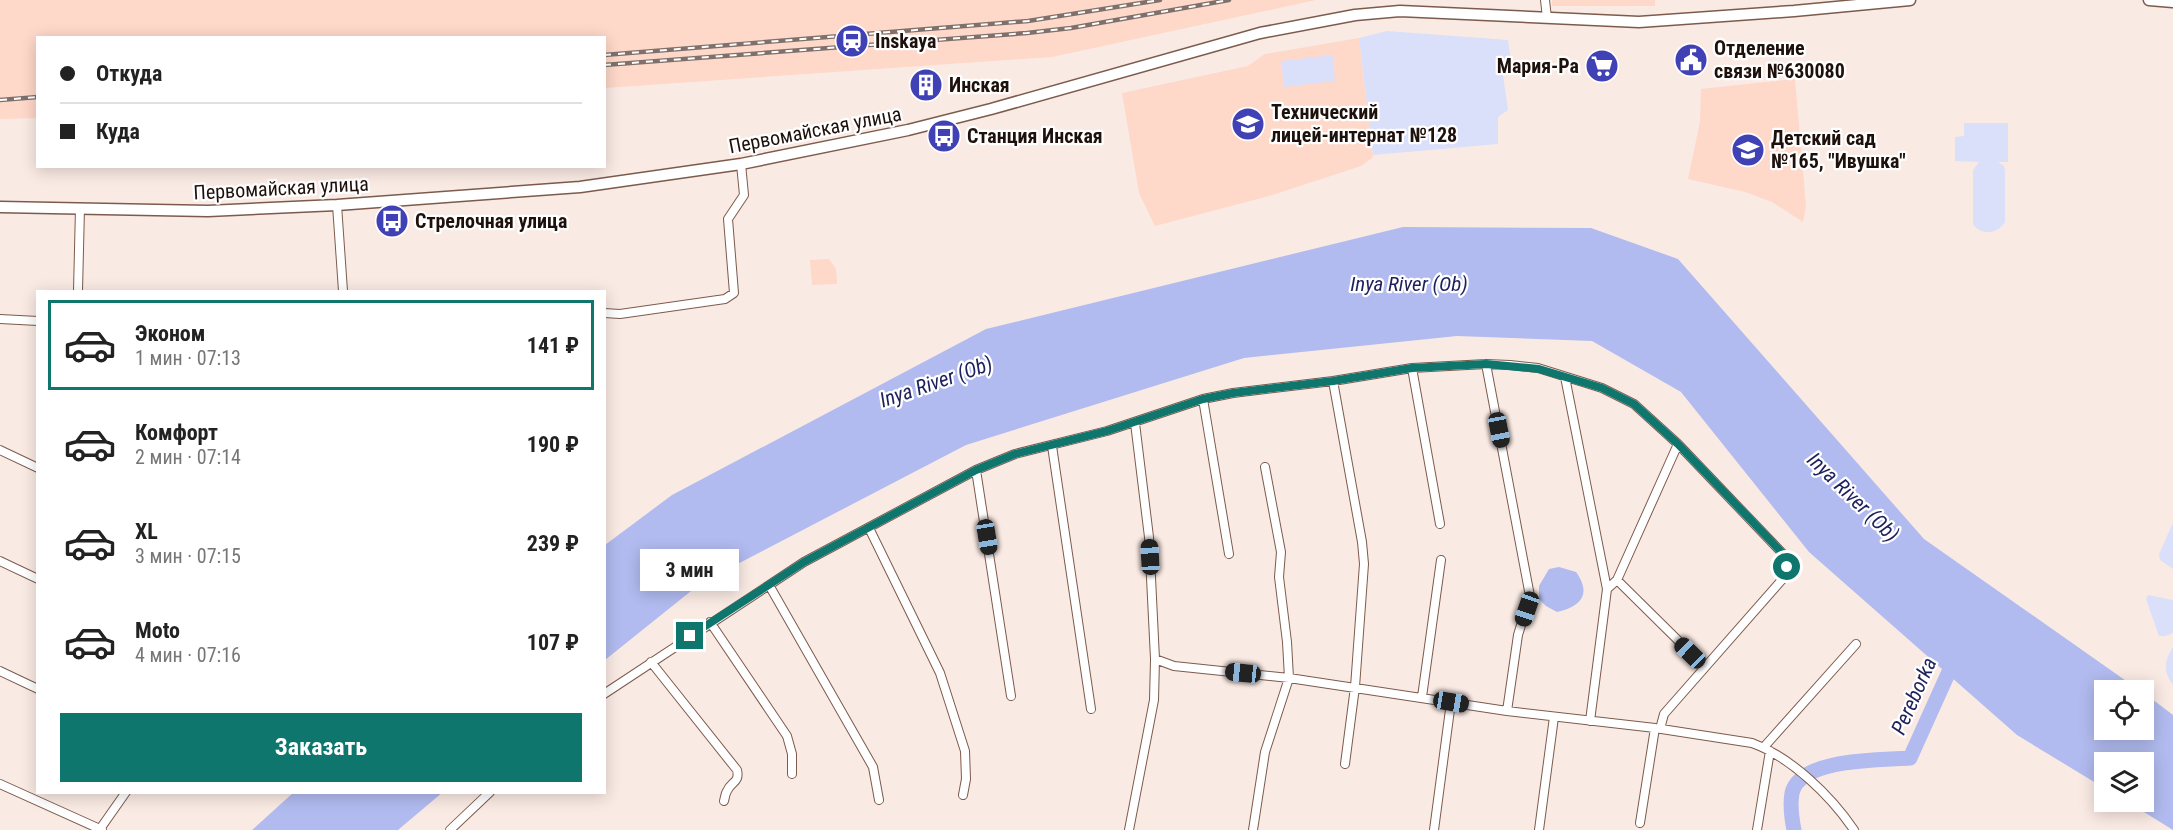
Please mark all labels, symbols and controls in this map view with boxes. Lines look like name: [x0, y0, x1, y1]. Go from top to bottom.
station icon: Inskaya: [834, 23, 870, 59]
place label: Inskaya: [875, 29, 936, 53]
place label: Отделение связи №630080: [1714, 36, 1845, 83]
public building icon: Отделение связи №630080: [1673, 42, 1709, 78]
supermarket icon: Мария-Ра: [1584, 48, 1620, 84]
place label: Мария-Ра: [1497, 54, 1579, 78]
text: Откуда: [96, 61, 162, 86]
building icon: Инская: [908, 67, 944, 103]
place label: Инская: [949, 73, 1010, 97]
place label: Технический лицей-интернат №128: [1271, 100, 1457, 147]
street label: Первомайская улица: [727, 101, 903, 159]
school or university icon: Технический лицей-интернат №128: [1230, 106, 1266, 142]
bus stop icon: Станция Инская: [926, 118, 962, 154]
text: Куда: [96, 119, 140, 144]
place label: Станция Инская: [967, 124, 1103, 148]
place label: Детский сад №165, "Ивушка": [1771, 126, 1906, 173]
school or university icon: Детский сад №165, "Ивушка": [1730, 132, 1766, 168]
street label: Первомайская улица: [193, 171, 369, 205]
bus stop icon: Стрелочная улица: [374, 203, 410, 239]
place label: Стрелочная улица: [415, 209, 567, 233]
water label: Inya River (Ob): [1350, 272, 1468, 296]
icon: car: [63, 318, 117, 372]
text: Эконом: [135, 321, 205, 346]
text: 141 ₽: [527, 333, 579, 358]
text: 1 мин · 07:13: [135, 346, 241, 370]
water label: Inya River (Ob): [876, 352, 996, 412]
car: [1487, 411, 1511, 449]
icon: car: [63, 417, 117, 471]
text: Комфорт: [135, 420, 218, 445]
text: 190 ₽: [527, 432, 579, 457]
text: 2 мин · 07:14: [135, 445, 241, 469]
water label: Inya River (Ob): [1802, 448, 1904, 546]
icon: car: [63, 516, 117, 570]
car: [975, 518, 999, 556]
text: XL: [135, 519, 158, 544]
text: 239 ₽: [527, 531, 579, 556]
car: [1140, 539, 1160, 575]
text: 3 мин · 07:15: [135, 544, 241, 568]
callout: 3 мин: [640, 549, 740, 591]
route start: [1773, 553, 1800, 580]
text: 3 мин: [666, 558, 713, 582]
car: [1513, 589, 1541, 629]
icon: car: [63, 615, 117, 669]
text: Moto: [135, 618, 180, 643]
route end: [676, 622, 703, 649]
text: 107 ₽: [527, 630, 579, 655]
car: [1671, 634, 1709, 672]
text: 4 мин · 07:16: [135, 643, 241, 667]
water label: Pereborka: [1886, 654, 1942, 738]
car: [1224, 662, 1262, 684]
map controls: [2094, 680, 2154, 812]
button: locate: [2094, 680, 2154, 740]
car: [1432, 690, 1470, 714]
button: Заказать: [60, 713, 582, 782]
button: layers: [2094, 752, 2154, 812]

